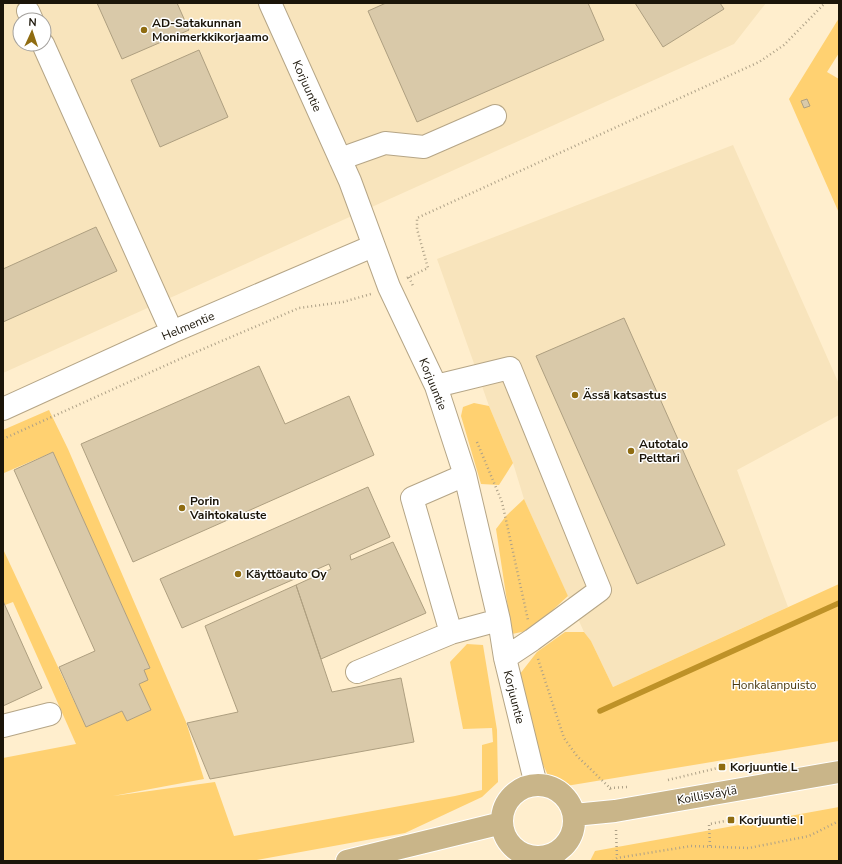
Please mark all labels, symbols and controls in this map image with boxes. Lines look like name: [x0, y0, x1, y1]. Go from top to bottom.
north arrow: [12, 12, 52, 52]
text: N: [28, 15, 37, 30]
place label: AD-Satakunnan Monimerkkikorjaamo: [152, 15, 269, 45]
marker: AD-Satakunnan Monimerkkikorjaamo: [139, 25, 149, 35]
street label: Korjuuntie: [289, 58, 325, 114]
street label: Helmentie: [159, 308, 217, 344]
street label: Korjuuntie: [415, 356, 451, 412]
place label: Ässä katsastus: [583, 387, 667, 403]
marker: Ässä katsastus: [570, 390, 580, 400]
place label: Autotalo Pelttari: [639, 436, 688, 466]
marker: Autotalo Pelttari: [626, 446, 636, 456]
place label: Porin Vaihtokaluste: [189, 493, 267, 523]
marker: Porin Vaihtokaluste: [177, 503, 187, 513]
place label: Käyttöauto Oy: [246, 566, 327, 582]
marker: Käyttöauto Oy: [233, 569, 243, 579]
street label: Korjuuntie: [500, 668, 528, 726]
park label: Honkalanpuisto: [732, 677, 817, 693]
place label: Korjuuntie L: [730, 759, 798, 775]
marker: Korjuuntie L: [717, 762, 727, 772]
street label: Koillisväylä: [676, 782, 738, 808]
place label: Korjuuntie I: [739, 812, 803, 828]
marker: Korjuuntie I: [726, 815, 736, 825]

